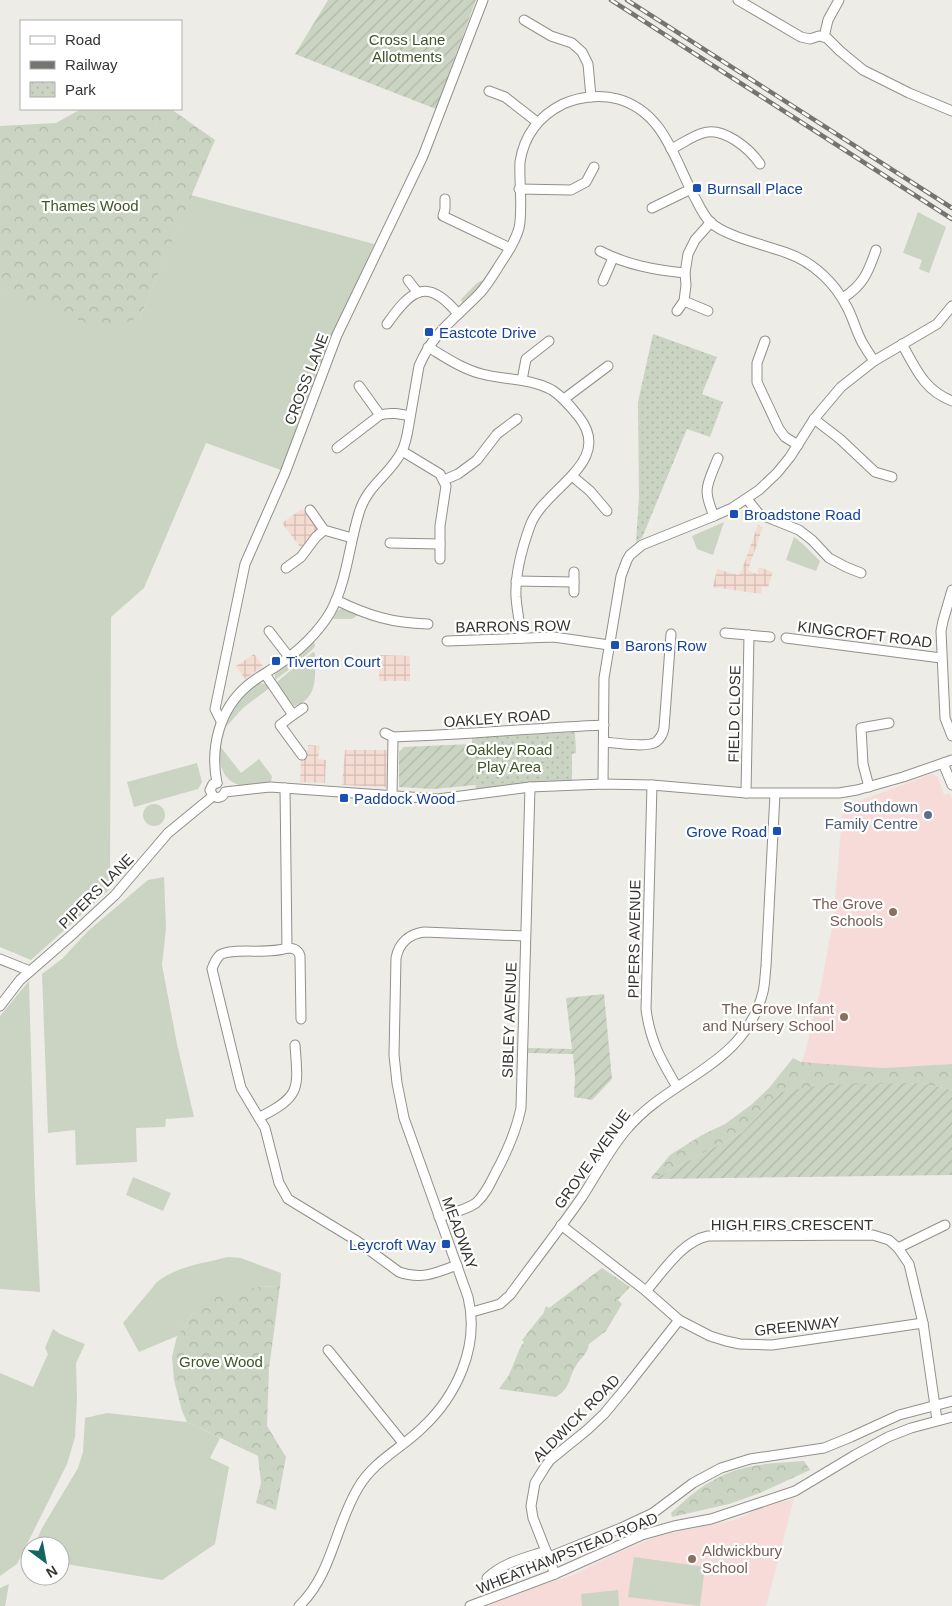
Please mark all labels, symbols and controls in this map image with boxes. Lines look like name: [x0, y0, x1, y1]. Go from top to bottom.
legend: [20, 20, 182, 110]
text: Road: [65, 31, 101, 48]
park label: Cross Lane Allotments: [369, 31, 445, 65]
text: Railway: [65, 56, 118, 73]
text: Park: [65, 81, 96, 98]
place label: Burnsall Place: [707, 180, 803, 197]
marker: Burnsall Place: [691, 182, 703, 194]
park label: Thames Wood: [41, 197, 139, 214]
place label: Eastcote Drive: [439, 324, 537, 341]
marker: Eastcote Drive: [423, 326, 435, 338]
street label: CROSS LANE: [281, 331, 331, 427]
place label: Broadstone Road: [744, 506, 861, 523]
marker: Broadstone Road: [728, 508, 740, 520]
street label: BARRONS ROW: [455, 616, 571, 636]
street label: KINGCROFT ROAD: [797, 617, 933, 651]
place label: Barons Row: [625, 637, 707, 654]
marker: Barons Row: [609, 639, 621, 651]
place label: Tiverton Court: [286, 653, 381, 670]
marker: Tiverton Court: [270, 655, 282, 667]
street label: FIELD CLOSE: [725, 665, 743, 763]
street label: OAKLEY ROAD: [443, 706, 551, 730]
park label: Oakley Road Play Area: [466, 741, 552, 775]
place label: Paddock Wood: [354, 790, 455, 807]
marker: Paddock Wood: [338, 792, 350, 804]
place label: Southdown Family Centre: [825, 798, 918, 832]
marker: Southdown Family Centre: [922, 809, 934, 821]
place label: Grove Road: [686, 823, 767, 840]
marker: Grove Road: [771, 825, 783, 837]
street label: PIPERS LANE: [55, 850, 137, 932]
street label: PIPERS AVENUE: [624, 879, 644, 999]
place label: The Grove Schools: [812, 895, 883, 929]
marker: The Grove Schools: [887, 906, 899, 918]
street label: SIBLEY AVENUE: [498, 962, 520, 1078]
place label: The Grove Infant and Nursery School: [702, 1000, 835, 1034]
marker: The Grove Infant and Nursery School: [838, 1011, 850, 1023]
street label: GROVE AVENUE: [550, 1106, 634, 1212]
street label: MEADWAY: [439, 1194, 481, 1272]
street label: HIGH FIRS CRESCENT: [711, 1216, 873, 1233]
place label: Leycroft Way: [349, 1236, 436, 1253]
marker: Leycroft Way: [440, 1238, 452, 1250]
street label: GREENWAY: [753, 1313, 841, 1339]
park label: Grove Wood: [179, 1353, 263, 1370]
street label: ALDWICK ROAD: [529, 1371, 623, 1465]
street label: WHEATHAMPSTEAD ROAD: [474, 1509, 660, 1597]
north arrow: [20, 1536, 70, 1586]
place label: Aldwickbury School: [702, 1542, 783, 1576]
marker: Aldwickbury School: [686, 1553, 698, 1565]
text: N: [43, 1563, 60, 1581]

